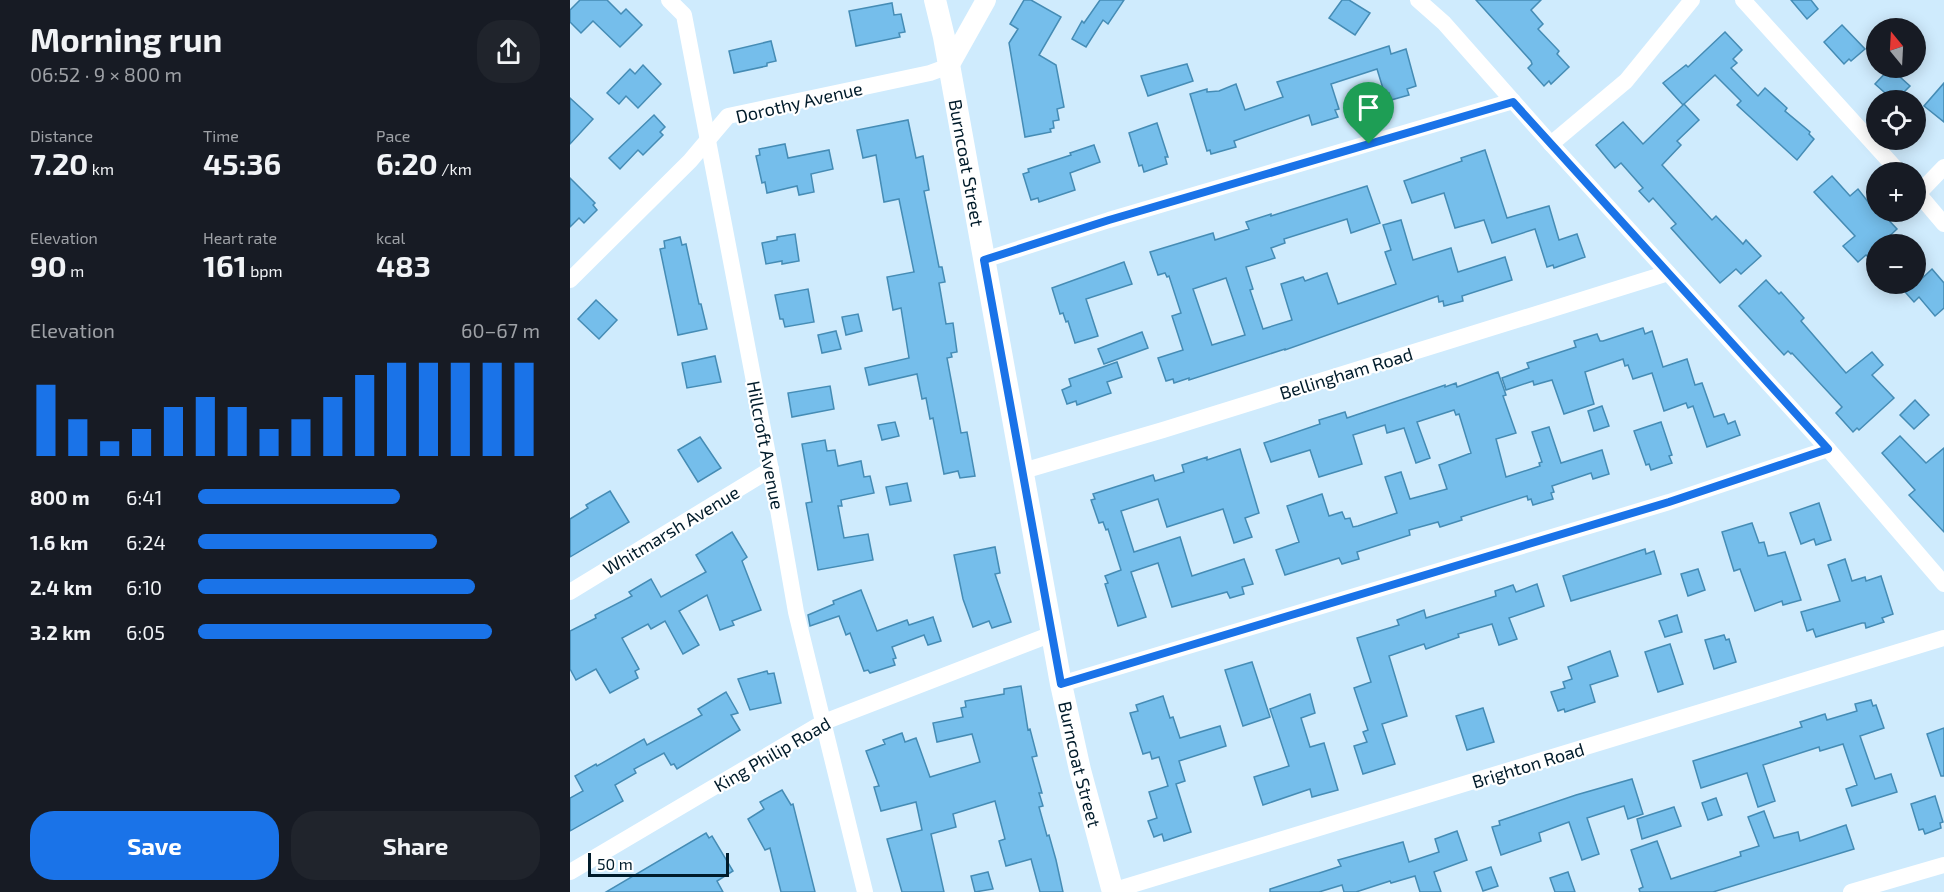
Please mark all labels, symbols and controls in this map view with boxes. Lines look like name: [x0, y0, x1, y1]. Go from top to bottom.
north arrow: [1866, 18, 1926, 78]
map controls: [1866, 18, 1926, 294]
text: Morning run: [30, 19, 222, 59]
button: share: [477, 20, 540, 83]
text: 06:52 · 9 × 800 m: [30, 62, 182, 86]
street label: Dorothy Avenue: [733, 77, 865, 127]
pin: [1343, 82, 1394, 144]
button: locate: [1866, 90, 1926, 150]
icon: arrive: [1352, 91, 1385, 124]
street label: Burncoat Street: [944, 98, 989, 228]
text: Distance: [30, 126, 93, 145]
text: Time: [203, 126, 239, 145]
text: Pace: [376, 126, 410, 145]
text: 7.20: [30, 145, 88, 181]
text: 45:36: [203, 145, 281, 181]
text: 6:20: [376, 145, 438, 181]
text: km: [88, 159, 114, 178]
text: /km: [438, 159, 472, 178]
button: +: [1866, 162, 1926, 222]
text: Elevation: [30, 228, 98, 247]
text: Heart rate: [203, 228, 277, 247]
text: kcal: [376, 228, 405, 247]
button: −: [1866, 234, 1926, 294]
text: 90: [30, 247, 67, 283]
text: 161: [203, 247, 247, 283]
text: 483: [376, 247, 431, 283]
text: m: [67, 261, 84, 280]
text: bpm: [247, 261, 283, 280]
text: Elevation: [30, 318, 115, 342]
text: 60–67 m: [461, 318, 540, 342]
street label: Bellingham Road: [1277, 342, 1415, 404]
street label: Hillcroft Avenue: [743, 379, 789, 511]
street label: Whitmarsh Avenue: [599, 481, 743, 579]
text: 800 m: [30, 485, 90, 509]
text: 6:41: [126, 485, 162, 509]
text: 1.6 km: [30, 530, 88, 554]
text: 6:24: [126, 530, 166, 554]
text: 2.4 km: [30, 575, 92, 599]
text: 6:10: [126, 575, 162, 599]
text: 3.2 km: [30, 620, 91, 644]
text: 6:05: [126, 620, 165, 644]
street label: Burncoat Street: [1054, 699, 1106, 830]
street label: King Philip Road: [710, 712, 834, 796]
street label: Brighton Road: [1469, 737, 1587, 793]
button: Save: [30, 811, 279, 880]
button: Share: [291, 811, 540, 880]
scale bar: [588, 850, 729, 878]
text: 50 m: [597, 854, 633, 873]

